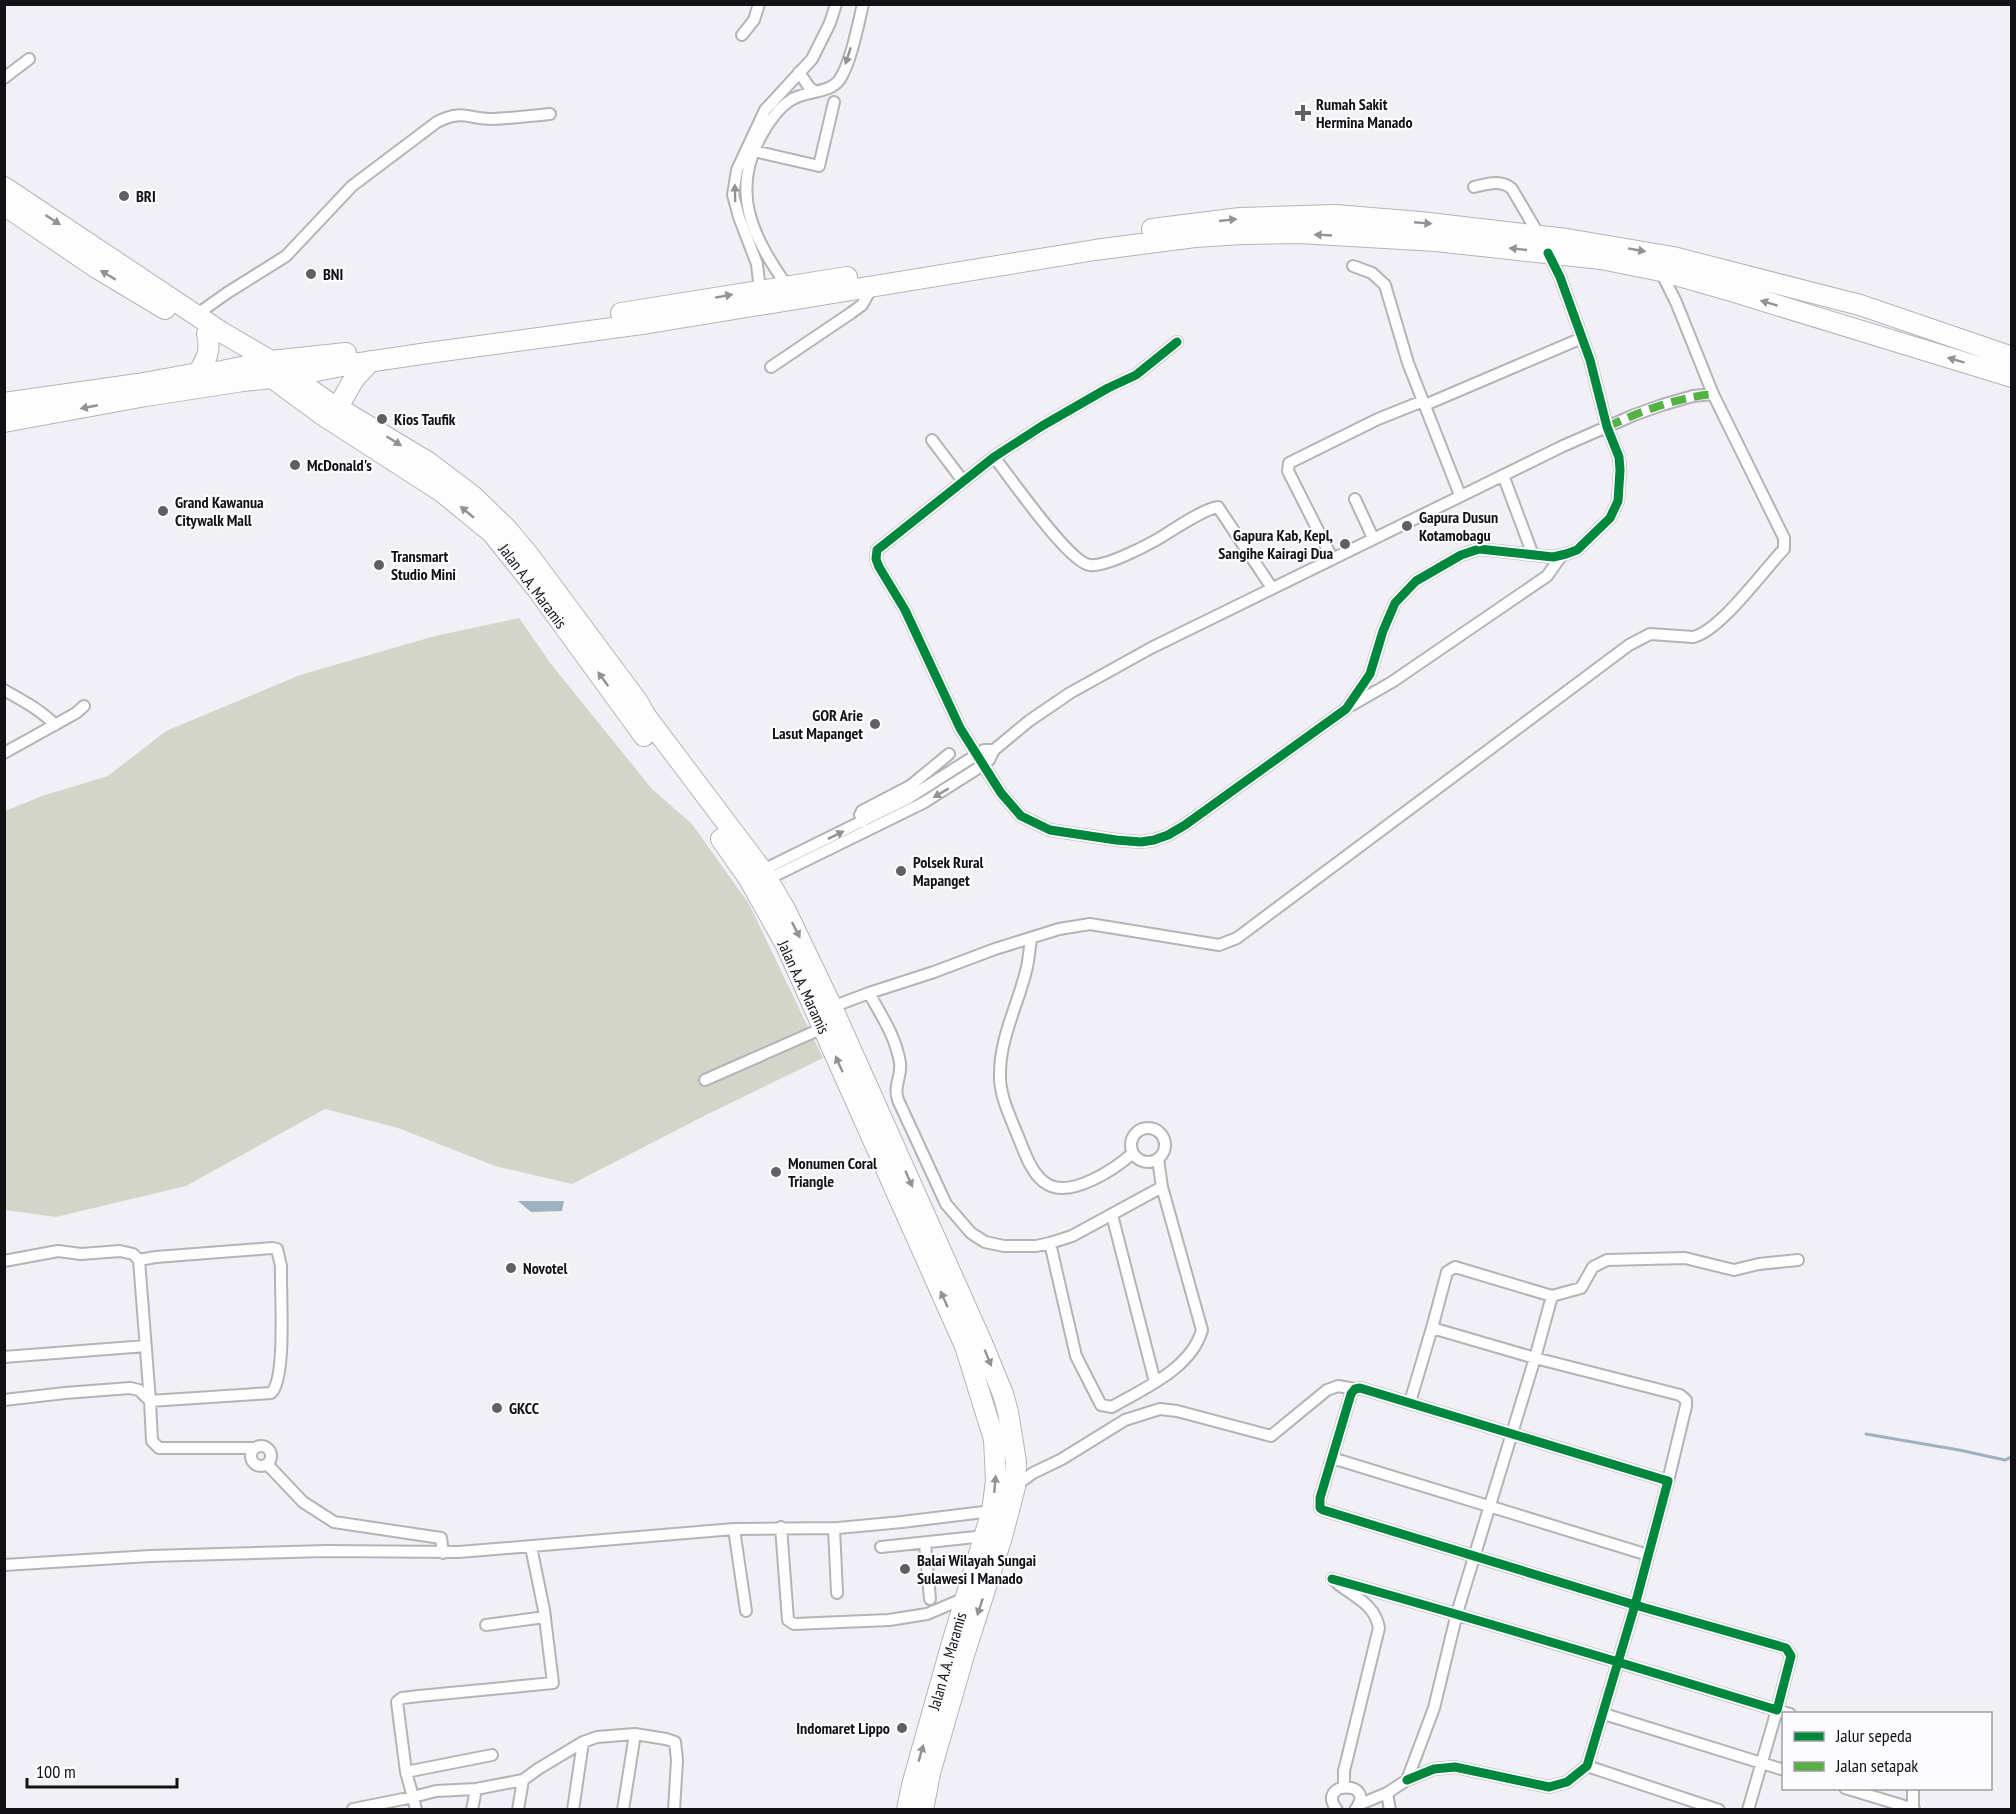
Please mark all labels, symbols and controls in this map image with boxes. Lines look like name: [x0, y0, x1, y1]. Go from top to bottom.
one-way arrow: [843, 47, 853, 65]
place label: Rumah Sakit Hermina Manado: [1316, 94, 1413, 132]
marker: Rumah Sakit Hermina Manado: [1294, 104, 1312, 122]
one-way arrow: [730, 184, 740, 203]
place label: BRI: [136, 186, 156, 206]
marker: BRI: [117, 189, 131, 203]
one-way arrow: [44, 214, 60, 226]
one-way arrow: [1219, 215, 1238, 224]
one-way arrow: [1413, 218, 1432, 228]
one-way arrow: [1314, 231, 1333, 240]
one-way arrow: [1508, 244, 1527, 254]
one-way arrow: [1628, 246, 1647, 255]
place label: BNI: [323, 264, 343, 284]
marker: BNI: [304, 267, 318, 281]
one-way arrow: [100, 269, 116, 280]
one-way arrow: [715, 291, 734, 300]
one-way arrow: [1760, 297, 1778, 307]
one-way arrow: [1946, 355, 1964, 364]
one-way arrow: [79, 403, 98, 412]
place label: Kios Taufik: [394, 409, 456, 429]
marker: Kios Taufik: [375, 412, 389, 426]
one-way arrow: [386, 436, 402, 447]
place label: McDonald's: [307, 455, 372, 475]
marker: McDonald's: [288, 458, 302, 472]
place label: Grand Kawanua Citywalk Mall: [175, 492, 264, 530]
marker: Grand Kawanua Citywalk Mall: [156, 504, 170, 518]
one-way arrow: [459, 505, 475, 518]
place label: Gapura Dusun Kotamobagu: [1419, 507, 1498, 545]
marker: Gapura Dusun Kotamobagu: [1400, 519, 1414, 533]
place label: Gapura Kab, Kepl, Sangihe Kairagi Dua: [1218, 525, 1333, 563]
marker: Gapura Kab, Kepl, Sangihe Kairagi Dua: [1338, 537, 1352, 551]
street label: Jalan A.A. Maramis: [494, 539, 571, 632]
place label: Transmart Studio Mini: [391, 546, 456, 584]
marker: Transmart Studio Mini: [372, 558, 386, 572]
one-way arrow: [596, 671, 609, 687]
place label: GOR Arie Lasut Mapanget: [772, 705, 863, 743]
marker: GOR Arie Lasut Mapanget: [868, 717, 882, 731]
one-way arrow: [933, 787, 949, 798]
one-way arrow: [828, 830, 845, 839]
place label: Polsek Rural Mapanget: [913, 852, 984, 890]
marker: Polsek Rural Mapanget: [894, 864, 908, 878]
one-way arrow: [790, 921, 800, 939]
street label: Jalan A.A. Maramis: [773, 936, 834, 1037]
one-way arrow: [834, 1055, 844, 1073]
place label: Monumen Coral Triangle: [788, 1153, 877, 1191]
marker: Monumen Coral Triangle: [769, 1165, 783, 1179]
one-way arrow: [905, 1171, 914, 1188]
place label: Novotel: [523, 1258, 568, 1278]
marker: Novotel: [504, 1261, 518, 1275]
one-way arrow: [939, 1290, 948, 1307]
one-way arrow: [984, 1349, 993, 1367]
place label: GKCC: [509, 1398, 540, 1418]
marker: GKCC: [490, 1401, 504, 1415]
one-way arrow: [990, 1475, 1000, 1494]
place label: Balai Wilayah Sungai Sulawesi I Manado: [917, 1550, 1037, 1588]
marker: Balai Wilayah Sungai Sulawesi I Manado: [898, 1562, 912, 1576]
one-way arrow: [975, 1598, 984, 1616]
street label: Jalan A.A. Maramis: [923, 1610, 971, 1713]
legend: [1782, 1712, 1992, 1790]
place label: Indomaret Lippo: [796, 1718, 890, 1738]
marker: Indomaret Lippo: [895, 1721, 909, 1735]
text: Jalur sepeda: [1835, 1724, 1912, 1747]
one-way arrow: [917, 1744, 926, 1762]
scale bar: [27, 1751, 177, 1789]
text: Jalan setapak: [1835, 1754, 1918, 1777]
text: 100 m: [36, 1760, 76, 1783]

